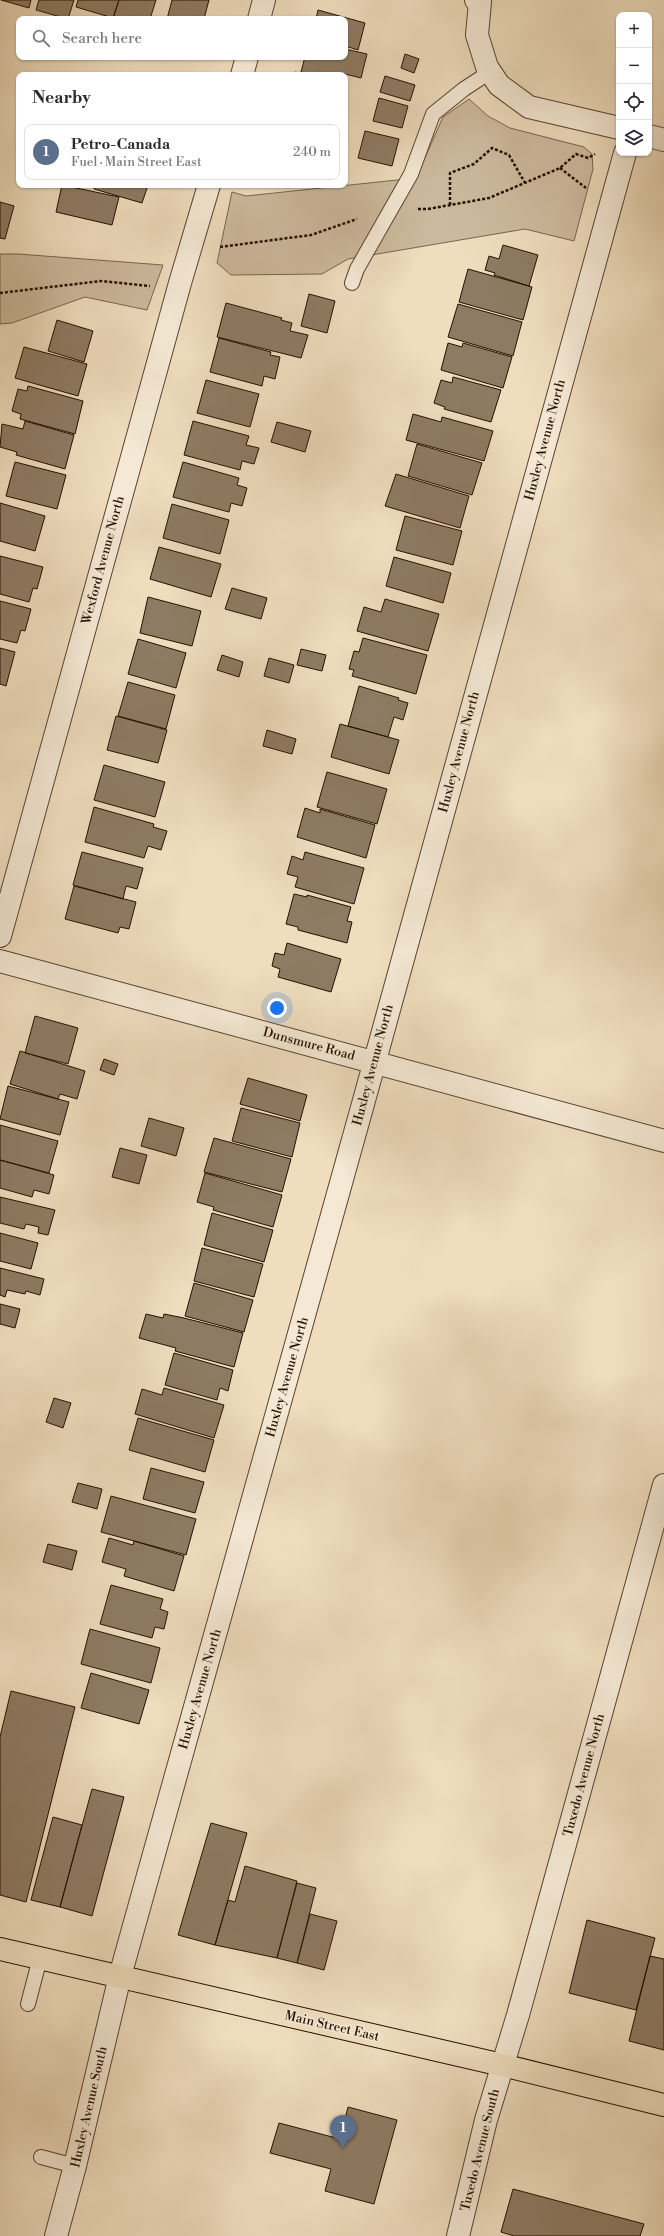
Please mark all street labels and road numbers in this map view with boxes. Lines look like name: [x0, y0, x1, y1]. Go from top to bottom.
street label: Huxley Avenue North: [521, 378, 569, 502]
street label: Wexford Avenue North: [78, 494, 128, 627]
street label: Huxley Avenue North: [435, 690, 483, 814]
street label: Huxley Avenue North: [349, 1003, 397, 1127]
street label: Dunsmure Road: [261, 1024, 357, 1064]
street label: Huxley Avenue North: [262, 1315, 312, 1439]
street label: Huxley Avenue North: [175, 1627, 225, 1751]
street label: Tuxedo Avenue North: [560, 1712, 608, 1838]
street label: Main Street East: [283, 2007, 381, 2045]
street label: Huxley Avenue South: [67, 2045, 111, 2169]
street label: Tuxedo Avenue South: [457, 2087, 503, 2213]

